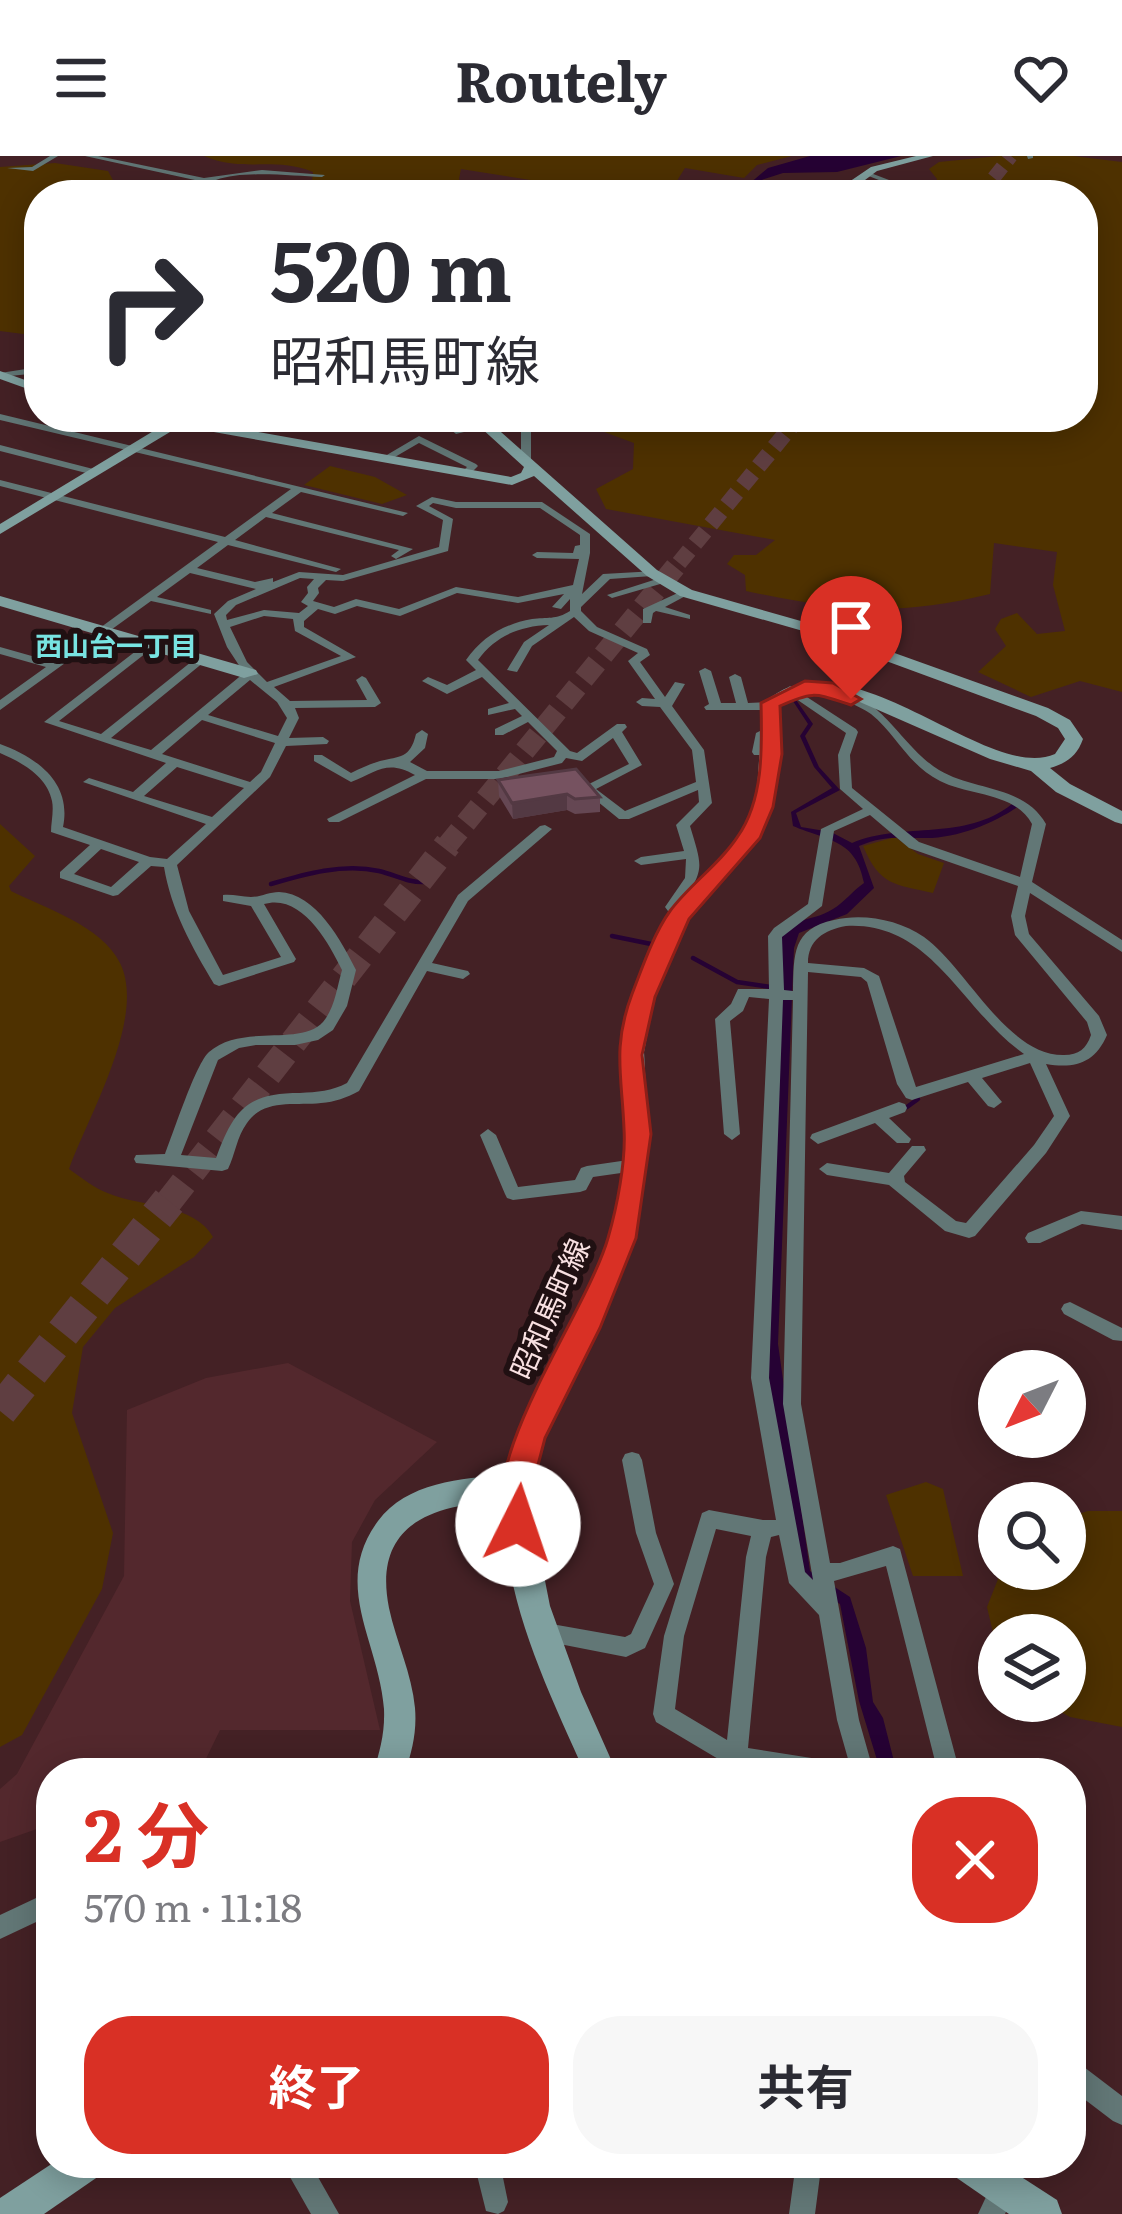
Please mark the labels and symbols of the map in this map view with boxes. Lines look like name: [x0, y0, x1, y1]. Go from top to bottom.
pin: [800, 576, 902, 699]
district label: 西山台一丁目: [35, 624, 197, 664]
street label: 昭和馬町線: [497, 1231, 599, 1385]
north arrow: [978, 1350, 1086, 1458]
position arrow: [455, 1461, 581, 1587]

